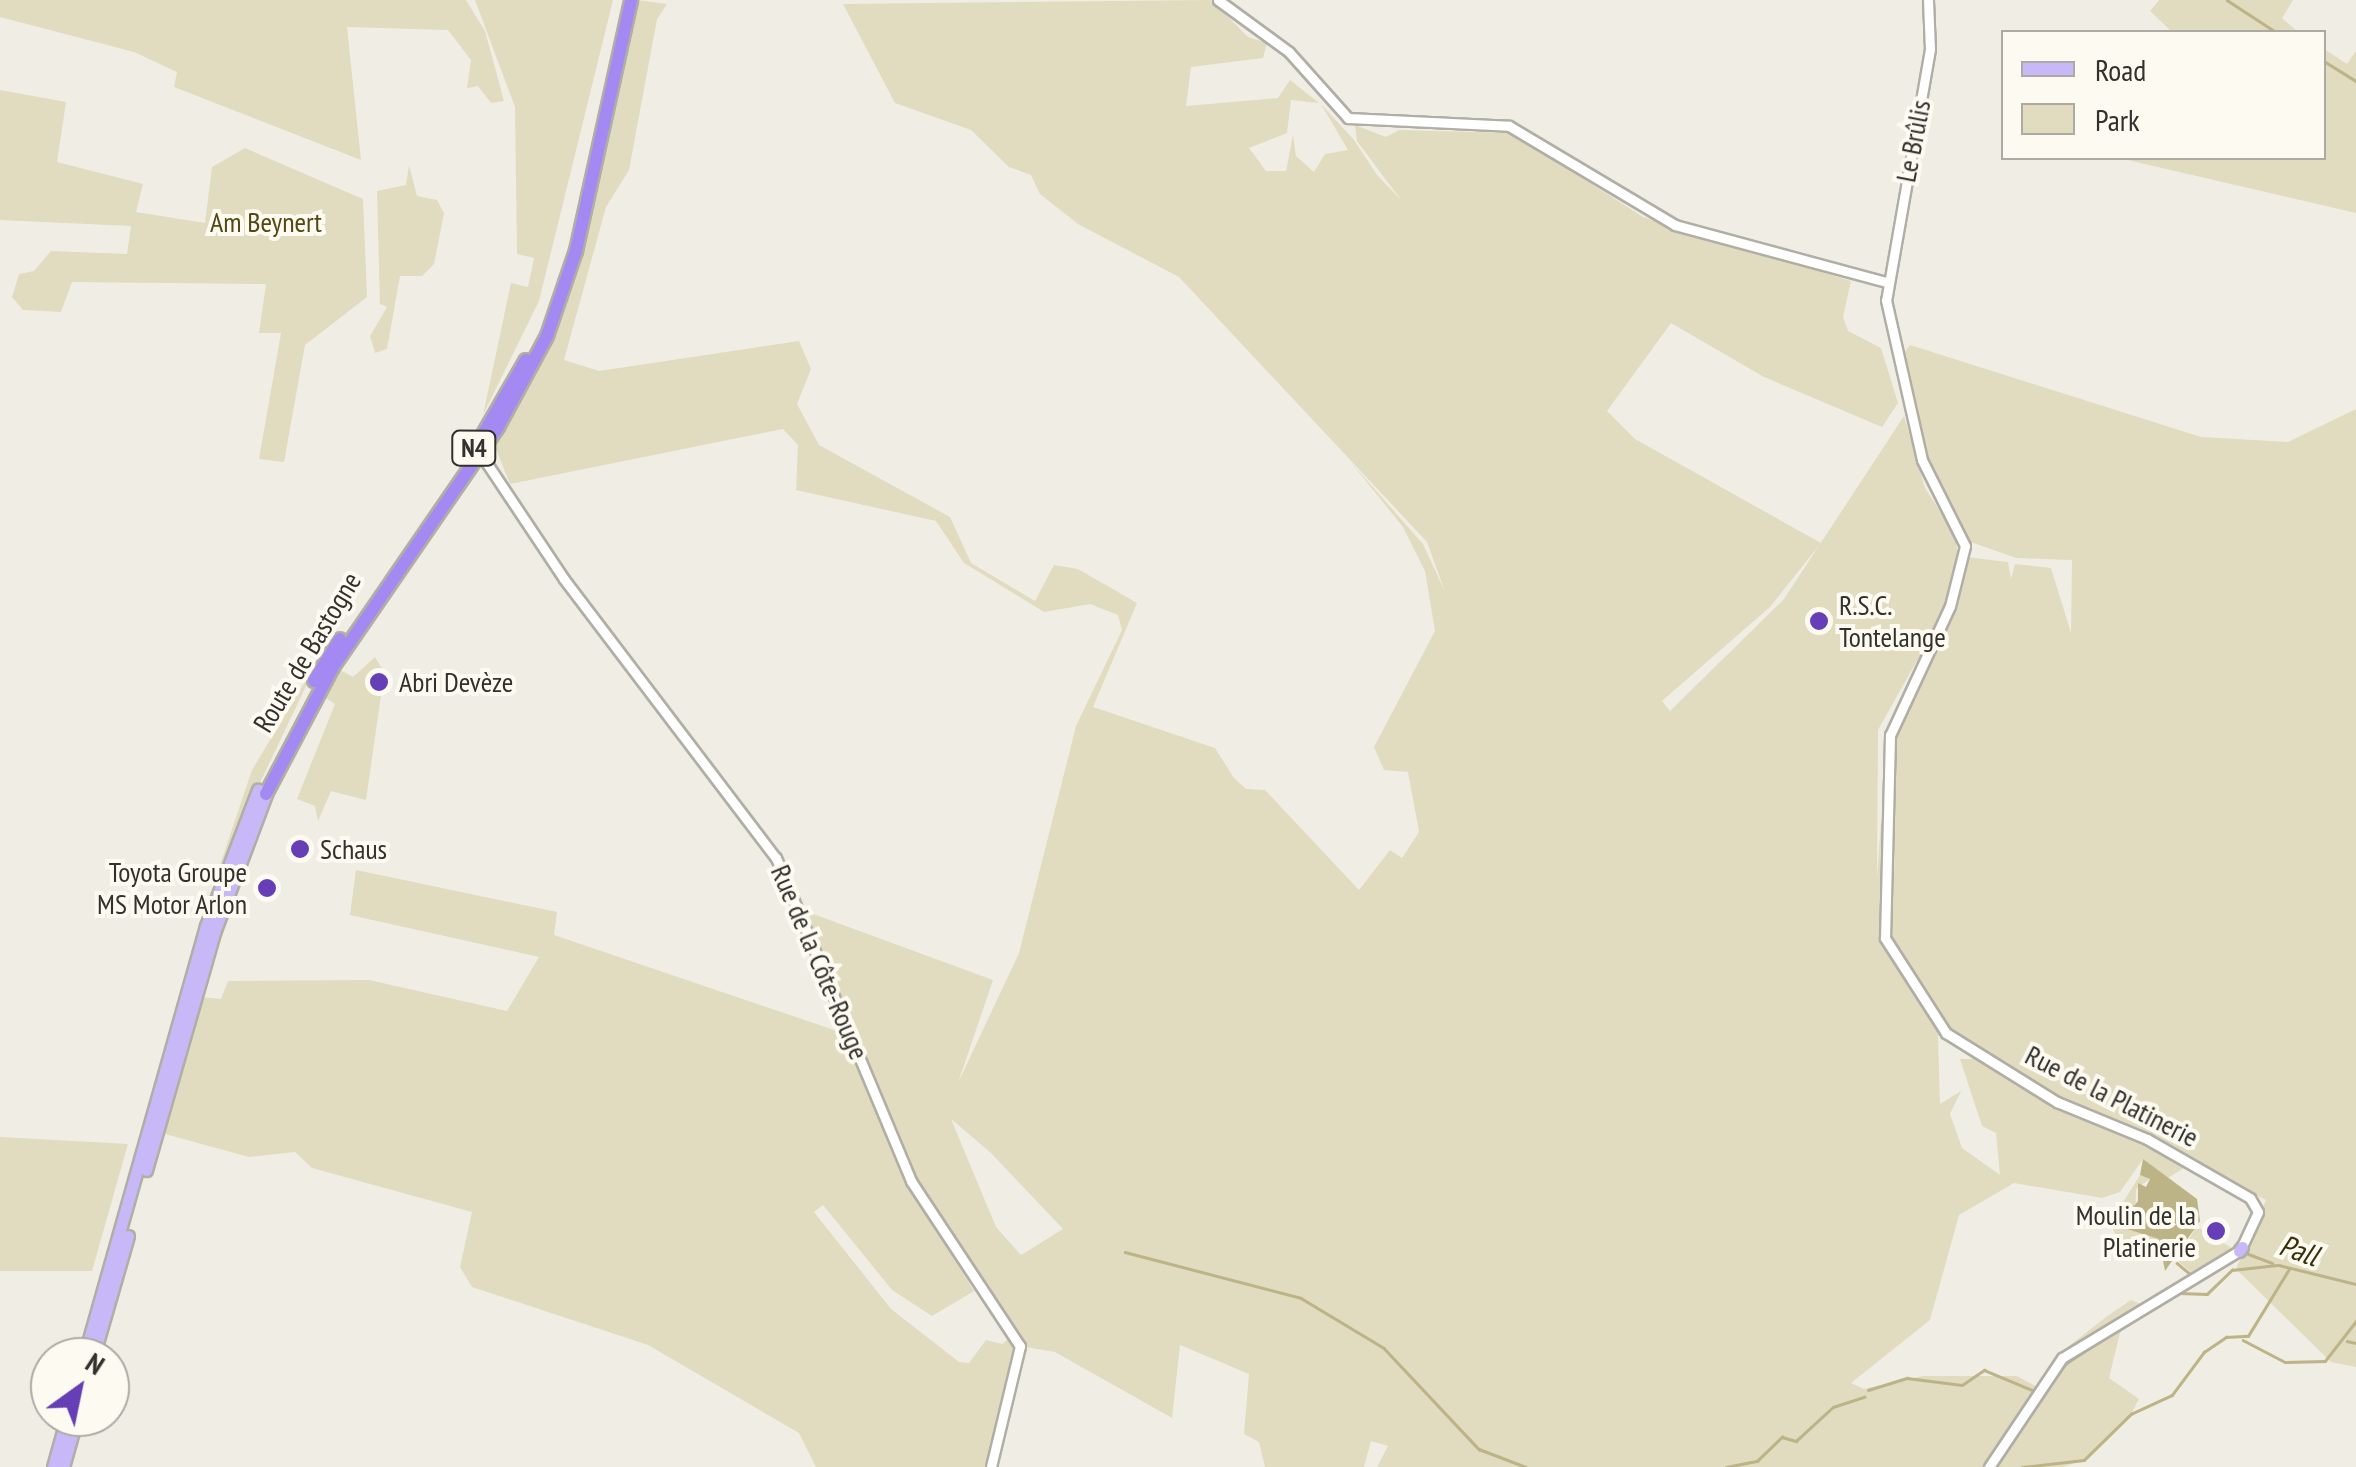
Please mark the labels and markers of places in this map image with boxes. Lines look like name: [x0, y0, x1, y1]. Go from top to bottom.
place label: R.S.C. Tontelange: [1839, 588, 1946, 654]
marker: R.S.C. Tontelange: [1808, 610, 1830, 632]
place label: Abri Devèze: [399, 665, 513, 699]
marker: Abri Devèze: [368, 671, 390, 693]
place label: Schaus: [320, 832, 387, 866]
marker: Schaus: [289, 838, 311, 860]
place label: Toyota Groupe MS Motor Arlon: [96, 855, 247, 921]
marker: Toyota Groupe MS Motor Arlon: [256, 877, 278, 899]
place label: Moulin de la Platinerie: [2076, 1198, 2196, 1264]
marker: Moulin de la Platinerie: [2205, 1220, 2227, 1242]

